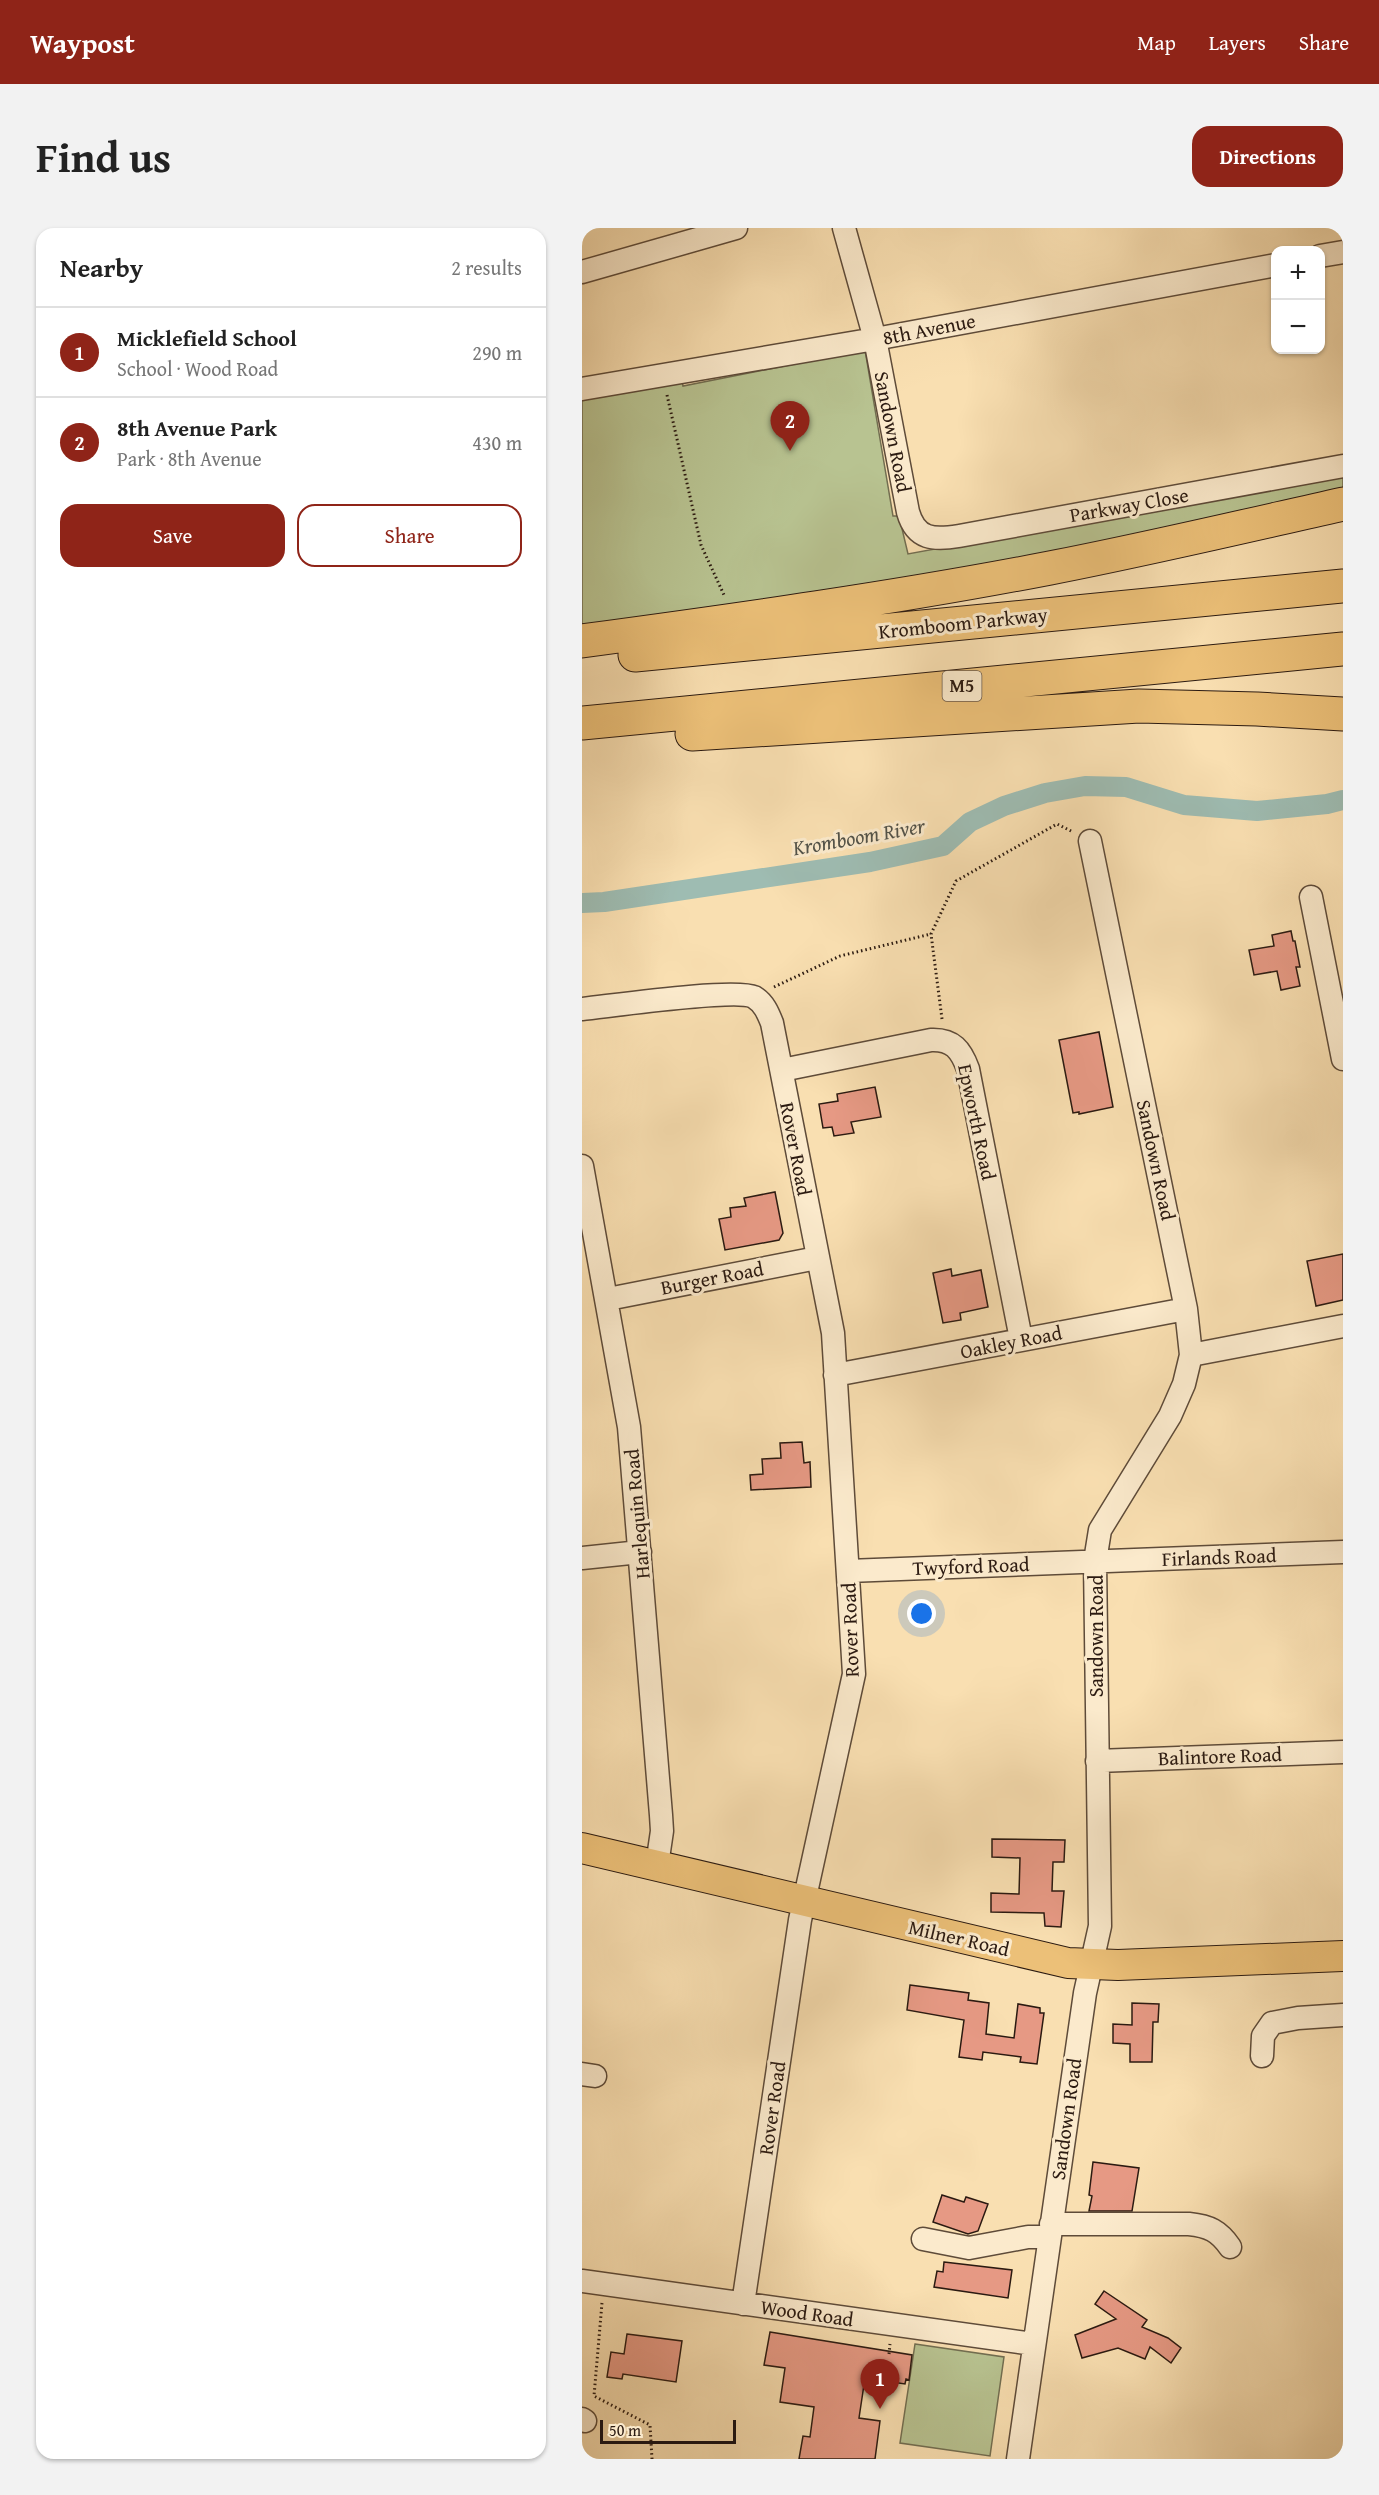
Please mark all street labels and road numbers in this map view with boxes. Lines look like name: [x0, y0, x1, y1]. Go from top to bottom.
street label: 8th Avenue: [880, 305, 978, 352]
street label: Sandown Road: [868, 369, 919, 495]
street label: Parkway Close: [1067, 480, 1191, 529]
street label: Kromboom Parkway: [877, 599, 1049, 646]
road number: M5: [942, 671, 982, 701]
street label: Epworth Road: [951, 1061, 1004, 1183]
street label: Sandown Road: [1130, 1097, 1183, 1223]
street label: Rover Road: [773, 1100, 820, 1198]
street label: Burger Road: [658, 1253, 766, 1302]
street label: Oakley Road: [958, 1317, 1065, 1366]
street label: Harlequin Road: [616, 1448, 657, 1580]
street label: Firlands Road: [1161, 1540, 1277, 1573]
street label: Twyford Road: [912, 1549, 1030, 1582]
street label: Sandown Road: [1081, 1574, 1110, 1697]
street label: Rover Road: [833, 1582, 866, 1678]
street label: Balintore Road: [1157, 1739, 1283, 1772]
street label: Milner Road: [906, 1912, 1013, 1963]
street label: Sandown Road: [1043, 2056, 1088, 2182]
street label: Rover Road: [751, 2059, 792, 2157]
street label: Wood Road: [759, 2292, 856, 2333]

